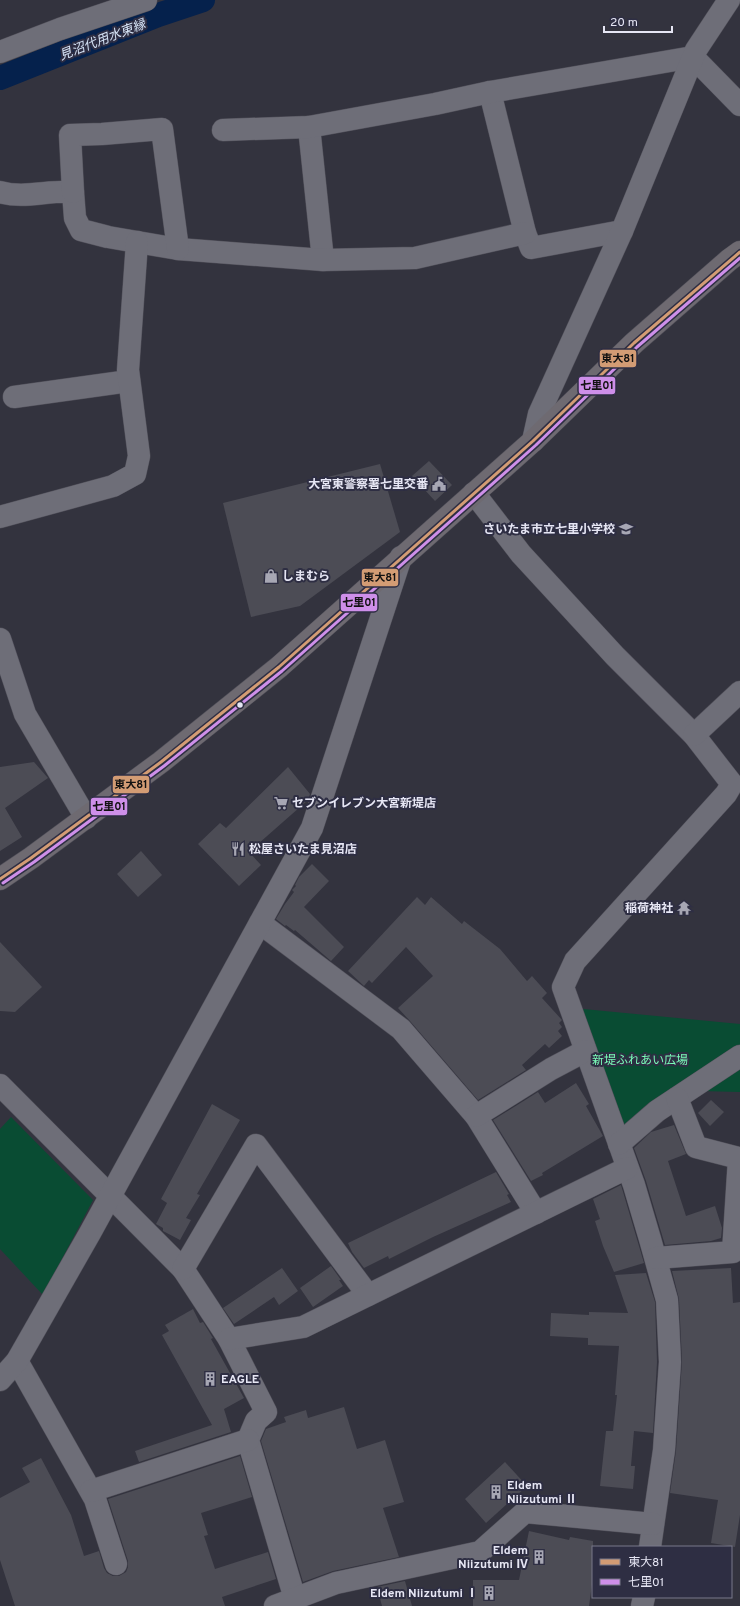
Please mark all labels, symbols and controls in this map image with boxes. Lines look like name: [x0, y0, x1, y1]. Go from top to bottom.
scale bar: [604, 8, 672, 34]
text: 20 m: [610, 15, 638, 31]
water label: 見沼代用水東縁: [57, 16, 150, 65]
line badge: 東大81: [599, 349, 637, 368]
text: 東大81: [601, 352, 635, 366]
line badge: 七里01: [578, 376, 616, 395]
text: 七里01: [580, 379, 614, 393]
public building icon: 大宮東警察署七里交番: [431, 476, 447, 492]
place label: 大宮東警察署七里交番: [308, 477, 429, 493]
school or university icon: さいたま市立七里小学校: [618, 521, 634, 537]
place label: さいたま市立七里小学校: [483, 522, 615, 538]
shop icon: しまむら: [263, 568, 279, 584]
line badge: 東大81: [361, 568, 399, 587]
place label: しまむら: [282, 569, 330, 585]
text: 東大81: [363, 571, 397, 585]
line badge: 七里01: [340, 593, 378, 612]
text: 七里01: [342, 596, 376, 610]
unlabelled marker: [235, 700, 245, 710]
line badge: 東大81: [112, 775, 150, 794]
text: 東大81: [114, 778, 148, 792]
supermarket icon: セブンイレブン大宮新堤店: [273, 795, 289, 811]
place label: セブンイレブン大宮新堤店: [292, 796, 436, 812]
line badge: 七里01: [90, 797, 128, 816]
text: 七里01: [92, 800, 126, 814]
restaurant icon: 松屋さいたま見沼店: [230, 841, 246, 857]
place label: 松屋さいたま見沼店: [249, 842, 357, 858]
temple icon: 稲荷神社: [676, 900, 692, 916]
place label: 稲荷神社: [625, 901, 673, 917]
park label: 新堤ふれあい広場: [592, 1053, 688, 1069]
building icon: EAGLE: [202, 1371, 218, 1387]
place label: EAGLE: [221, 1372, 259, 1388]
place label: Eldem Niizutumi Ⅱ: [507, 1478, 577, 1508]
building icon: Eldem Niizutumi Ⅱ: [488, 1484, 504, 1500]
place label: Eldem Niizutumi Ⅳ: [458, 1543, 528, 1573]
legend: [592, 1546, 732, 1598]
building icon: Eldem Niizutumi Ⅳ: [531, 1549, 547, 1565]
text: 東大81: [628, 1555, 664, 1571]
text: 七里01: [628, 1575, 664, 1591]
building icon: Eldem Niizutumi Ⅰ: [481, 1585, 497, 1601]
place label: Eldem Niizutumi Ⅰ: [370, 1586, 478, 1602]

